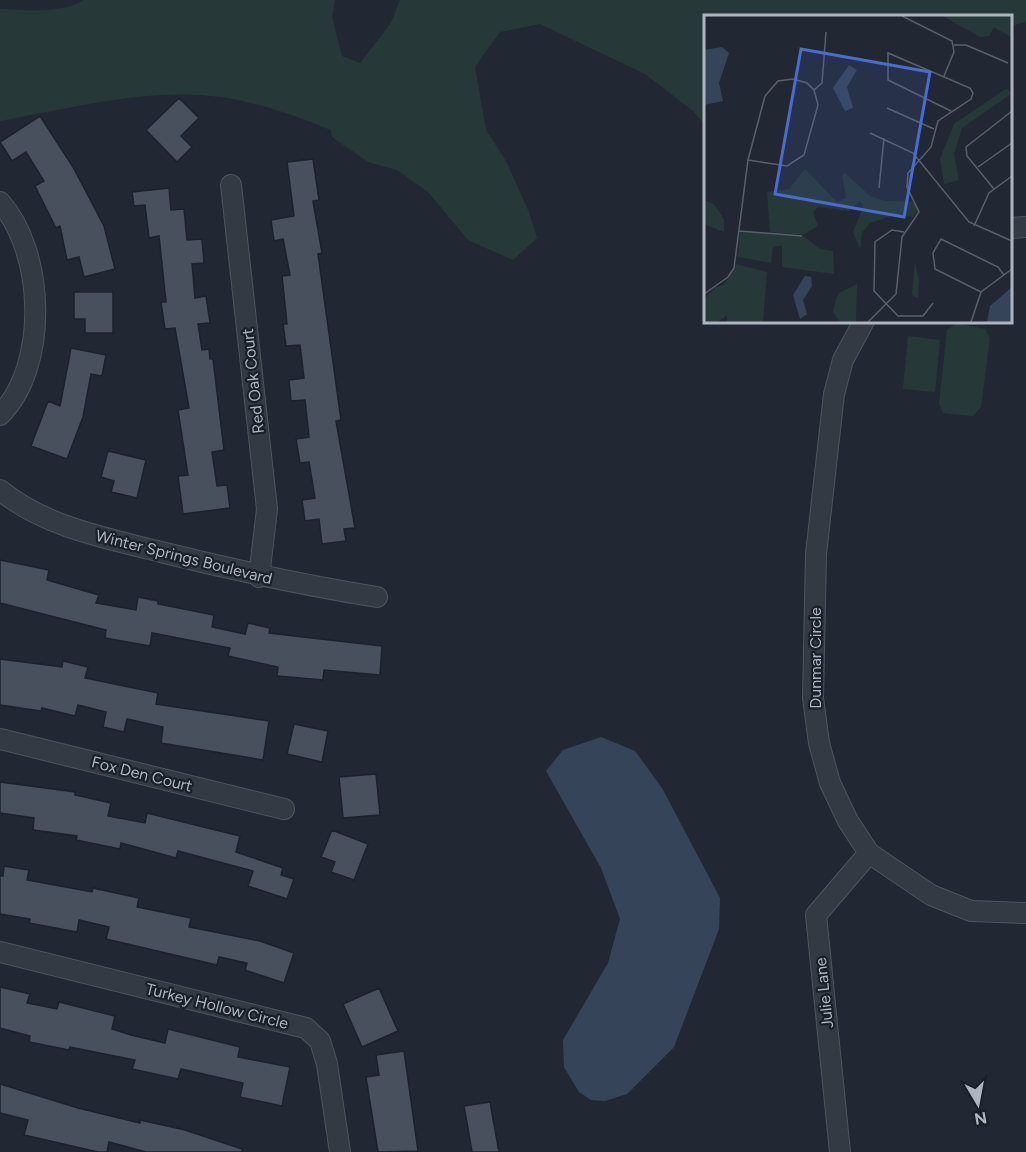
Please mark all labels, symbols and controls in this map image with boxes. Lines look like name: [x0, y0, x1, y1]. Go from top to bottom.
inset map: [704, 15, 1011, 322]
street label: Red Oak Court: [238, 328, 268, 434]
street label: Winter Springs Boulevard: [94, 526, 274, 588]
street label: Dunmar Circle: [806, 607, 825, 709]
street label: Fox Den Court: [90, 752, 194, 796]
street label: Julie Lane: [811, 956, 837, 1029]
street label: Turkey Hollow Circle: [144, 979, 291, 1033]
north arrow: [948, 1074, 1008, 1134]
text: N: [973, 1108, 988, 1129]

